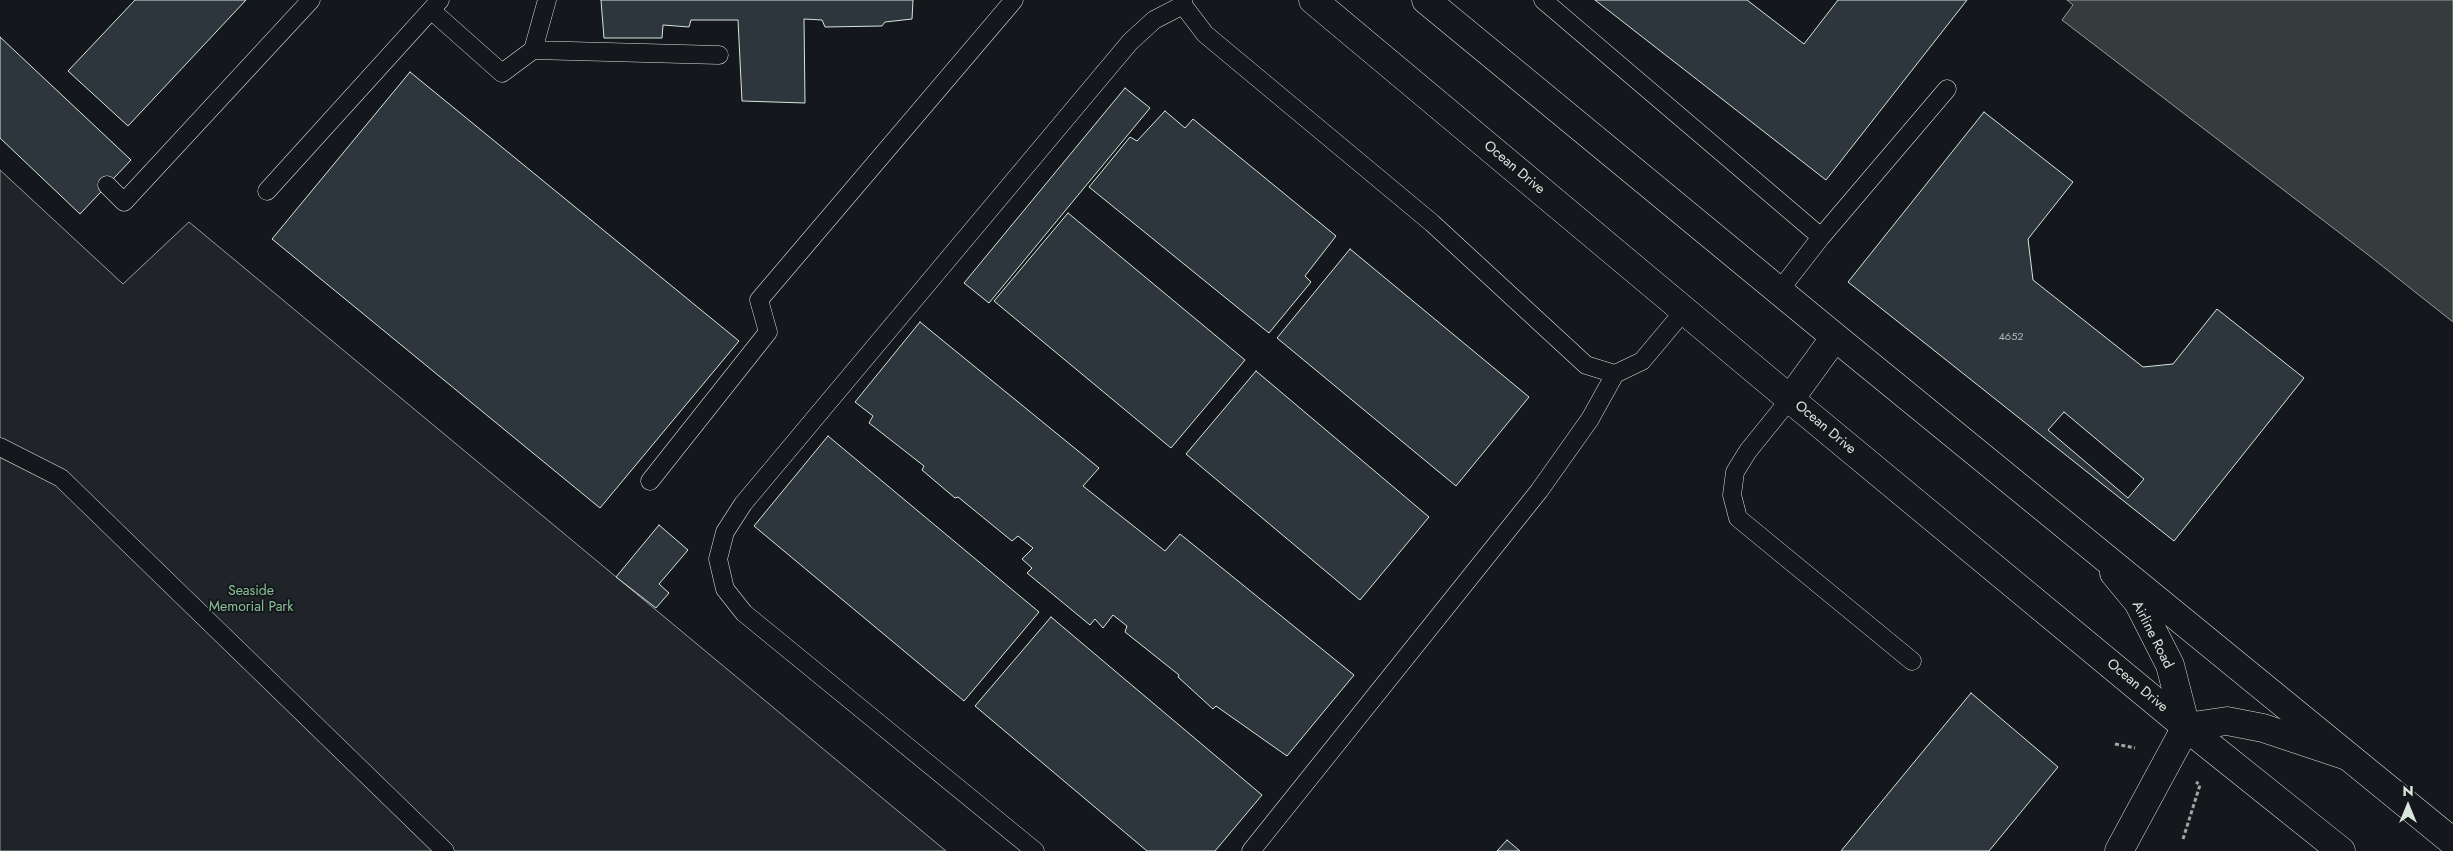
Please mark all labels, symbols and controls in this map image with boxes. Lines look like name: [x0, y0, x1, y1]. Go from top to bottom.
street label: Ocean Drive: [1480, 138, 1548, 198]
house number: 4652: [1998, 330, 2024, 344]
street label: Ocean Drive: [1791, 398, 1859, 458]
park label: Seaside Memorial Park: [209, 584, 293, 616]
street label: Airline Road: [2128, 598, 2176, 672]
street label: Ocean Drive: [2103, 656, 2171, 716]
north arrow: [2383, 781, 2433, 831]
text: N: [2402, 781, 2414, 801]

